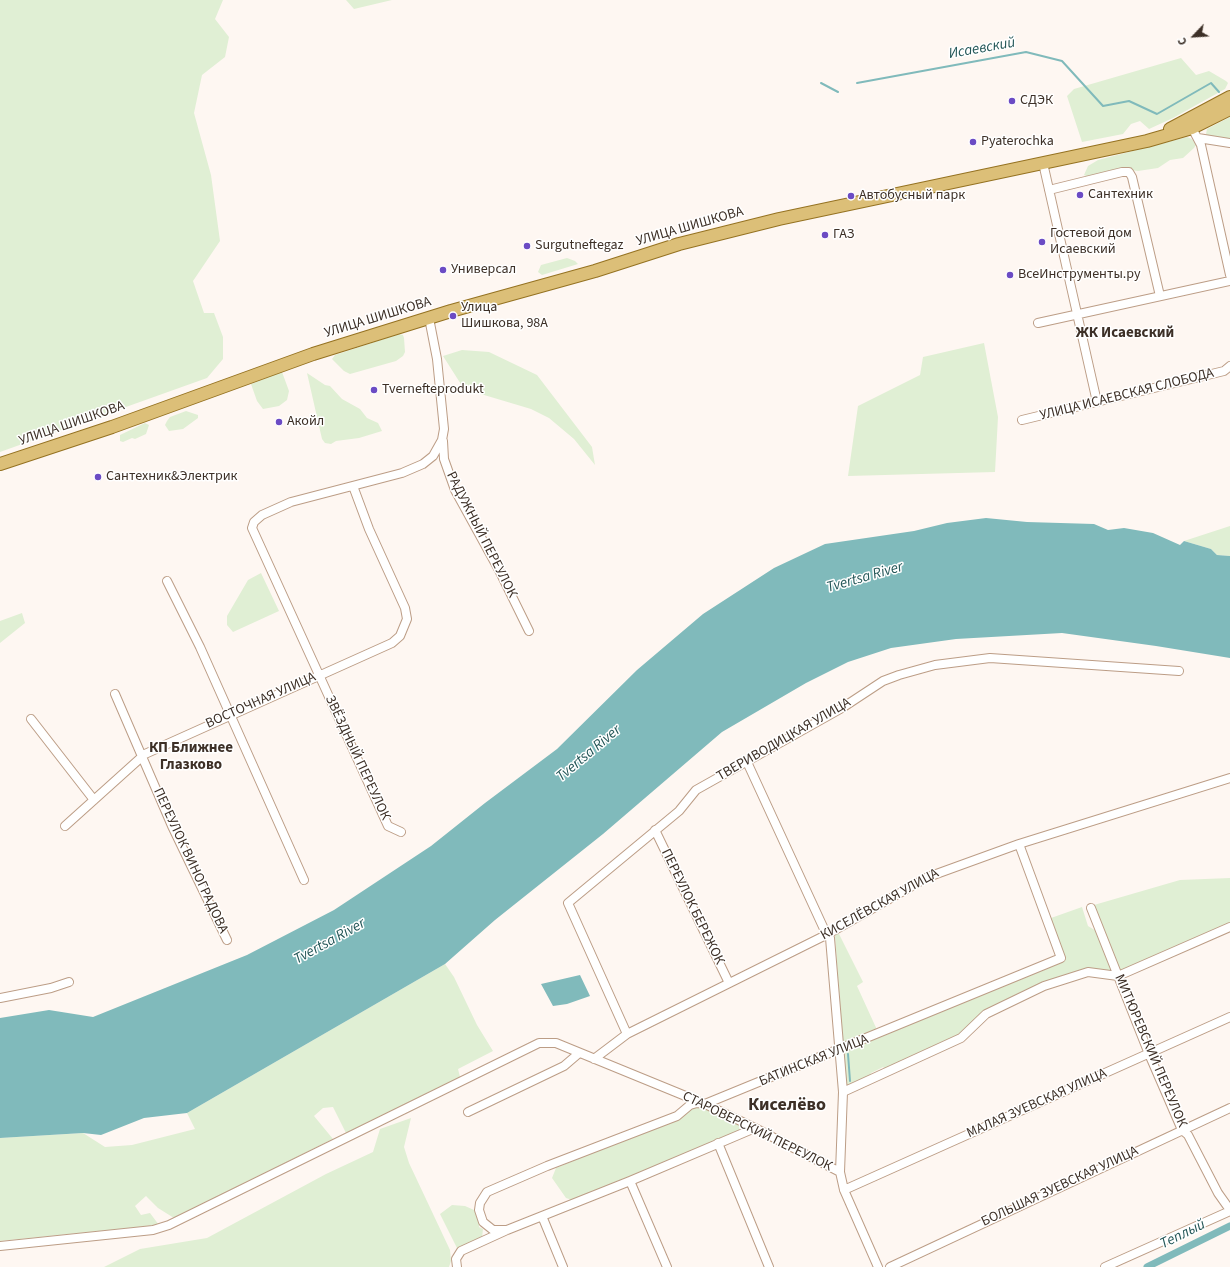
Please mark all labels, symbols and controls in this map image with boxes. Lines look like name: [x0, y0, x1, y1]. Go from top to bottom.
north arrow: [1174, 16, 1214, 56]
water label: Исаевский: [947, 34, 1017, 64]
text: С: [1175, 35, 1191, 47]
place label: СДЭК: [1020, 93, 1053, 109]
marker: СДЭК: [1007, 96, 1017, 106]
place label: Pyaterochka: [981, 134, 1054, 150]
marker: Pyaterochka: [968, 137, 978, 147]
place label: Сантехник: [1088, 187, 1153, 203]
place label: Автобусный парк: [859, 188, 965, 204]
marker: Сантехник: [1075, 190, 1085, 200]
marker: Автобусный парк: [846, 191, 856, 201]
street label: УЛИЦА ШИШКОВА: [635, 204, 745, 250]
place label: Гостевой дом Исаевский: [1050, 226, 1132, 258]
place label: ГАЗ: [833, 227, 854, 243]
marker: ГАЗ: [820, 230, 830, 240]
marker: Гостевой дом Исаевский: [1037, 237, 1047, 247]
place label: Surgutneftegaz: [535, 238, 624, 254]
marker: Surgutneftegaz: [522, 241, 532, 251]
place label: Универсал: [451, 262, 516, 278]
marker: Универсал: [438, 265, 448, 275]
place label: ВсеИнструменты.ру: [1018, 267, 1141, 283]
marker: ВсеИнструменты.ру: [1005, 270, 1015, 280]
street label: УЛИЦА ШИШКОВА: [323, 294, 433, 342]
place label: Улица Шишкова, 98А: [461, 300, 548, 332]
marker: Улица Шишкова, 98А: [448, 311, 458, 321]
district label: ЖК Исаевский: [1076, 325, 1174, 343]
street label: УЛИЦА ИСАЕВСКАЯ СЛОБОДА: [1038, 365, 1216, 425]
place label: Tvernefteprodukt: [382, 382, 484, 398]
marker: Tvernefteprodukt: [369, 385, 379, 395]
street label: УЛИЦА ШИШКОВА: [17, 398, 127, 450]
place label: Акойл: [287, 414, 324, 430]
marker: Акойл: [274, 417, 284, 427]
place label: Сантехник&Электрик: [106, 469, 237, 485]
street label: РАДУЖНЫЙ ПЕРЕУЛОК: [442, 469, 520, 601]
marker: Сантехник&Электрик: [93, 472, 103, 482]
water label: Tvertsa River: [825, 558, 905, 598]
street label: ВОСТОЧНАЯ УЛИЦА: [203, 669, 319, 733]
street label: ЗВЁЗДНЫЙ ПЕРЕУЛОК: [321, 693, 393, 823]
street label: ТВЕРИВОДИЦКАЯ УЛИЦА: [714, 695, 854, 785]
water label: Tvertsa River: [553, 722, 625, 786]
district label: КП Ближнее Глазково: [149, 740, 233, 775]
street label: ПЕРЕУЛОК ВИНОГРАДОВА: [149, 786, 231, 936]
street label: ПЕРЕУЛОК БЕРЕЖОК: [657, 846, 727, 968]
street label: КИСЕЛЁВСКАЯ УЛИЦА: [818, 865, 942, 945]
water label: Tvertsa River: [291, 915, 369, 969]
street label: МИТЮРЕВСКИЙ ПЕРЕУЛОК: [1110, 972, 1190, 1130]
street label: БАТИНСКАЯ УЛИЦА: [757, 1031, 871, 1091]
street label: МАЛАЯ ЗУЕВСКАЯ УЛИЦА: [964, 1066, 1110, 1142]
street label: СТАРОВЕРСКИЙ ПЕРЕУЛОК: [679, 1088, 835, 1176]
district label: Киселёво: [748, 1095, 826, 1117]
street label: БОЛЬШАЯ ЗУЕВСКАЯ УЛИЦА: [979, 1143, 1141, 1231]
water label: Теплый: [1157, 1216, 1209, 1254]

